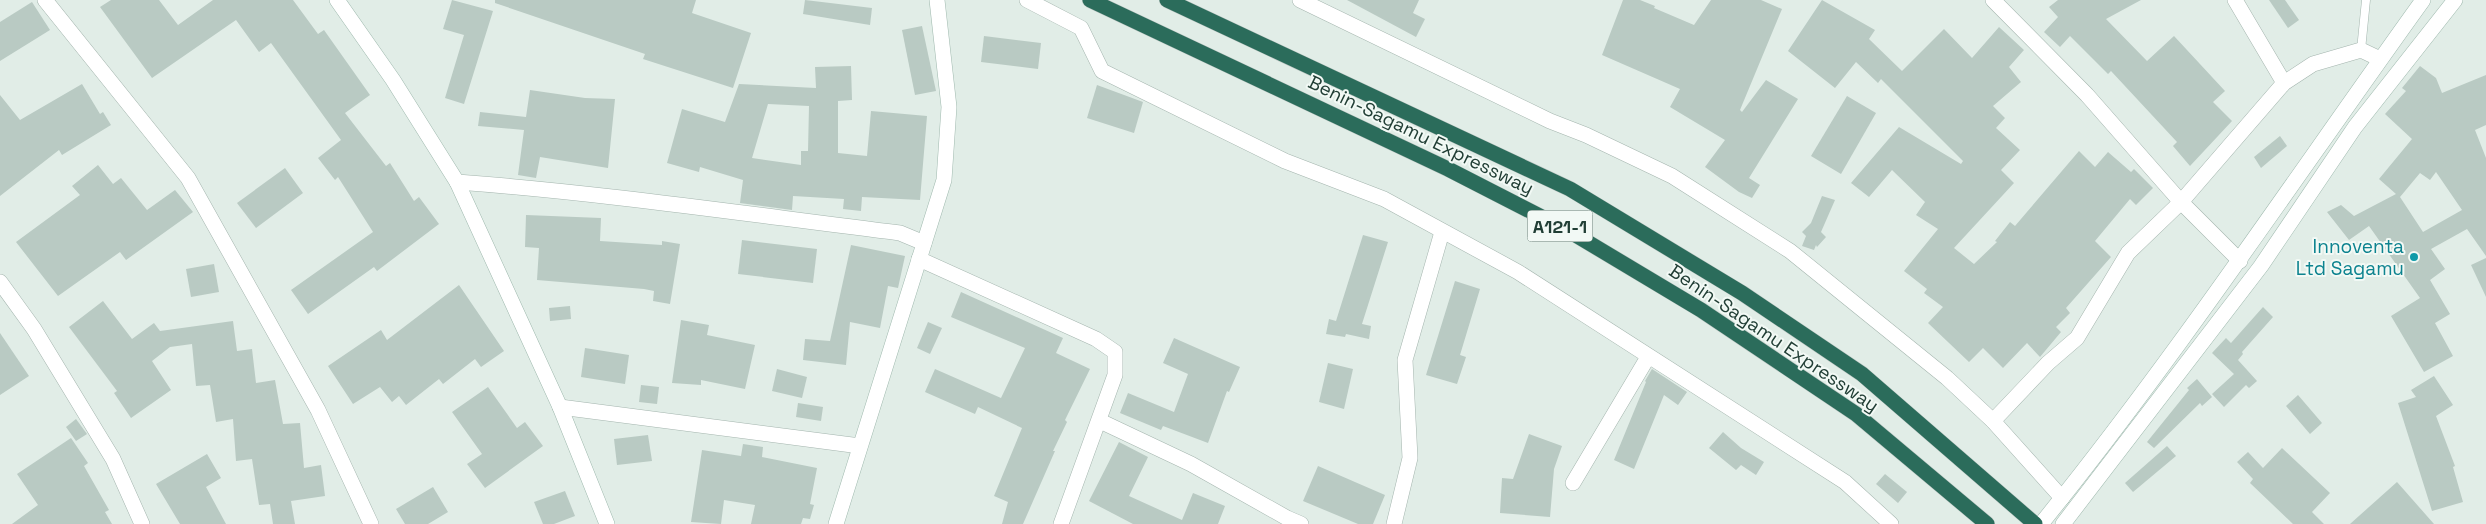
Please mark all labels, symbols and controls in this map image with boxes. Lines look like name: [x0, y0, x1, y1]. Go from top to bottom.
street label: Benin-Sagamu Expressway: [1304, 69, 1538, 201]
road number: A121-1: [1528, 210, 1592, 242]
place label: Innoventa Ltd Sagamu: [2296, 234, 2404, 281]
marker: Innoventa Ltd Sagamu: [2408, 251, 2420, 263]
street label: Benin-Sagamu Expressway: [1664, 258, 1884, 418]

